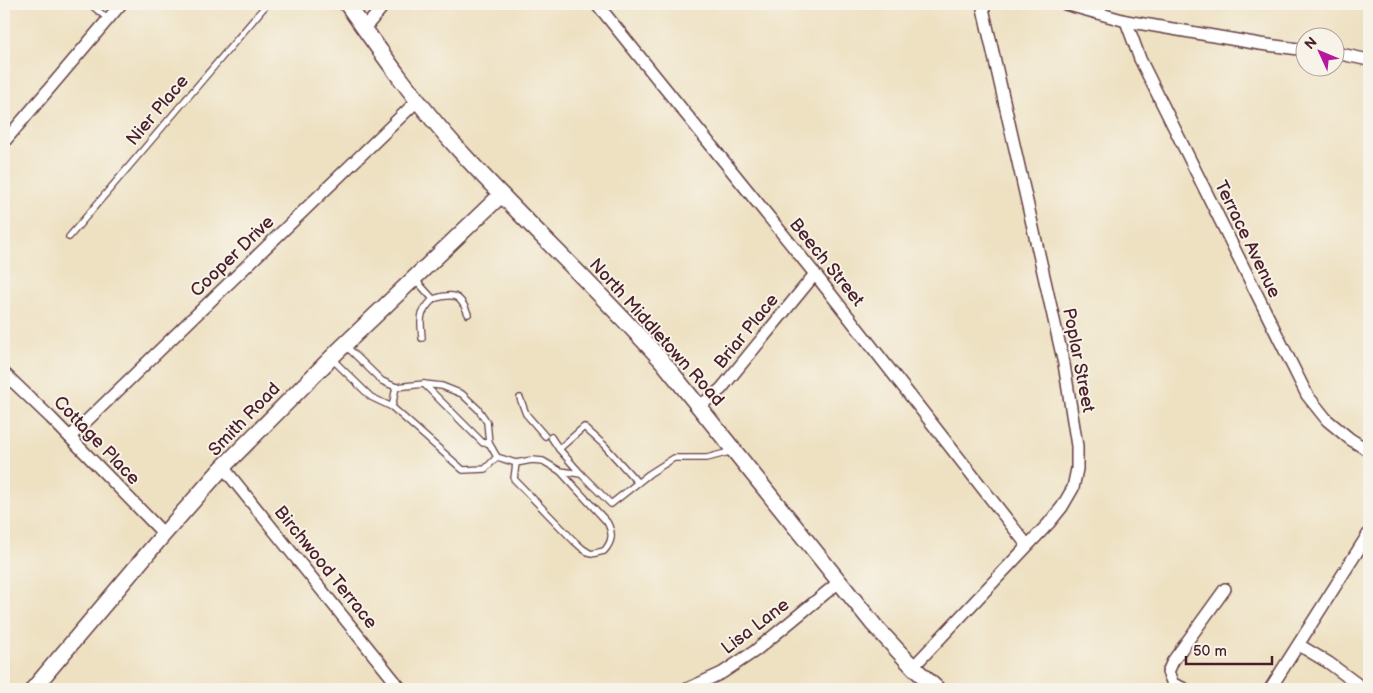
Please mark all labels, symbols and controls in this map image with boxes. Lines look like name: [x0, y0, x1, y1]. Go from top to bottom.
north arrow: [1296, 28, 1346, 78]
text: N: [1301, 34, 1321, 53]
street label: Nier Place: [122, 71, 193, 150]
street label: Terrace Avenue: [1210, 177, 1285, 302]
street label: Cooper Drive: [186, 211, 279, 301]
street label: Beech Street: [785, 214, 869, 311]
street label: North Middletown Road: [585, 254, 728, 410]
street label: Briar Place: [710, 289, 783, 373]
street label: Poplar Street: [1058, 306, 1099, 414]
street label: Smith Road: [204, 378, 285, 460]
street label: Cottage Place: [49, 392, 144, 489]
street label: Birchwood Terrace: [270, 502, 382, 633]
street label: Lisa Lane: [717, 594, 794, 659]
scale bar: [1186, 633, 1272, 665]
text: 50 m: [1193, 642, 1227, 661]

